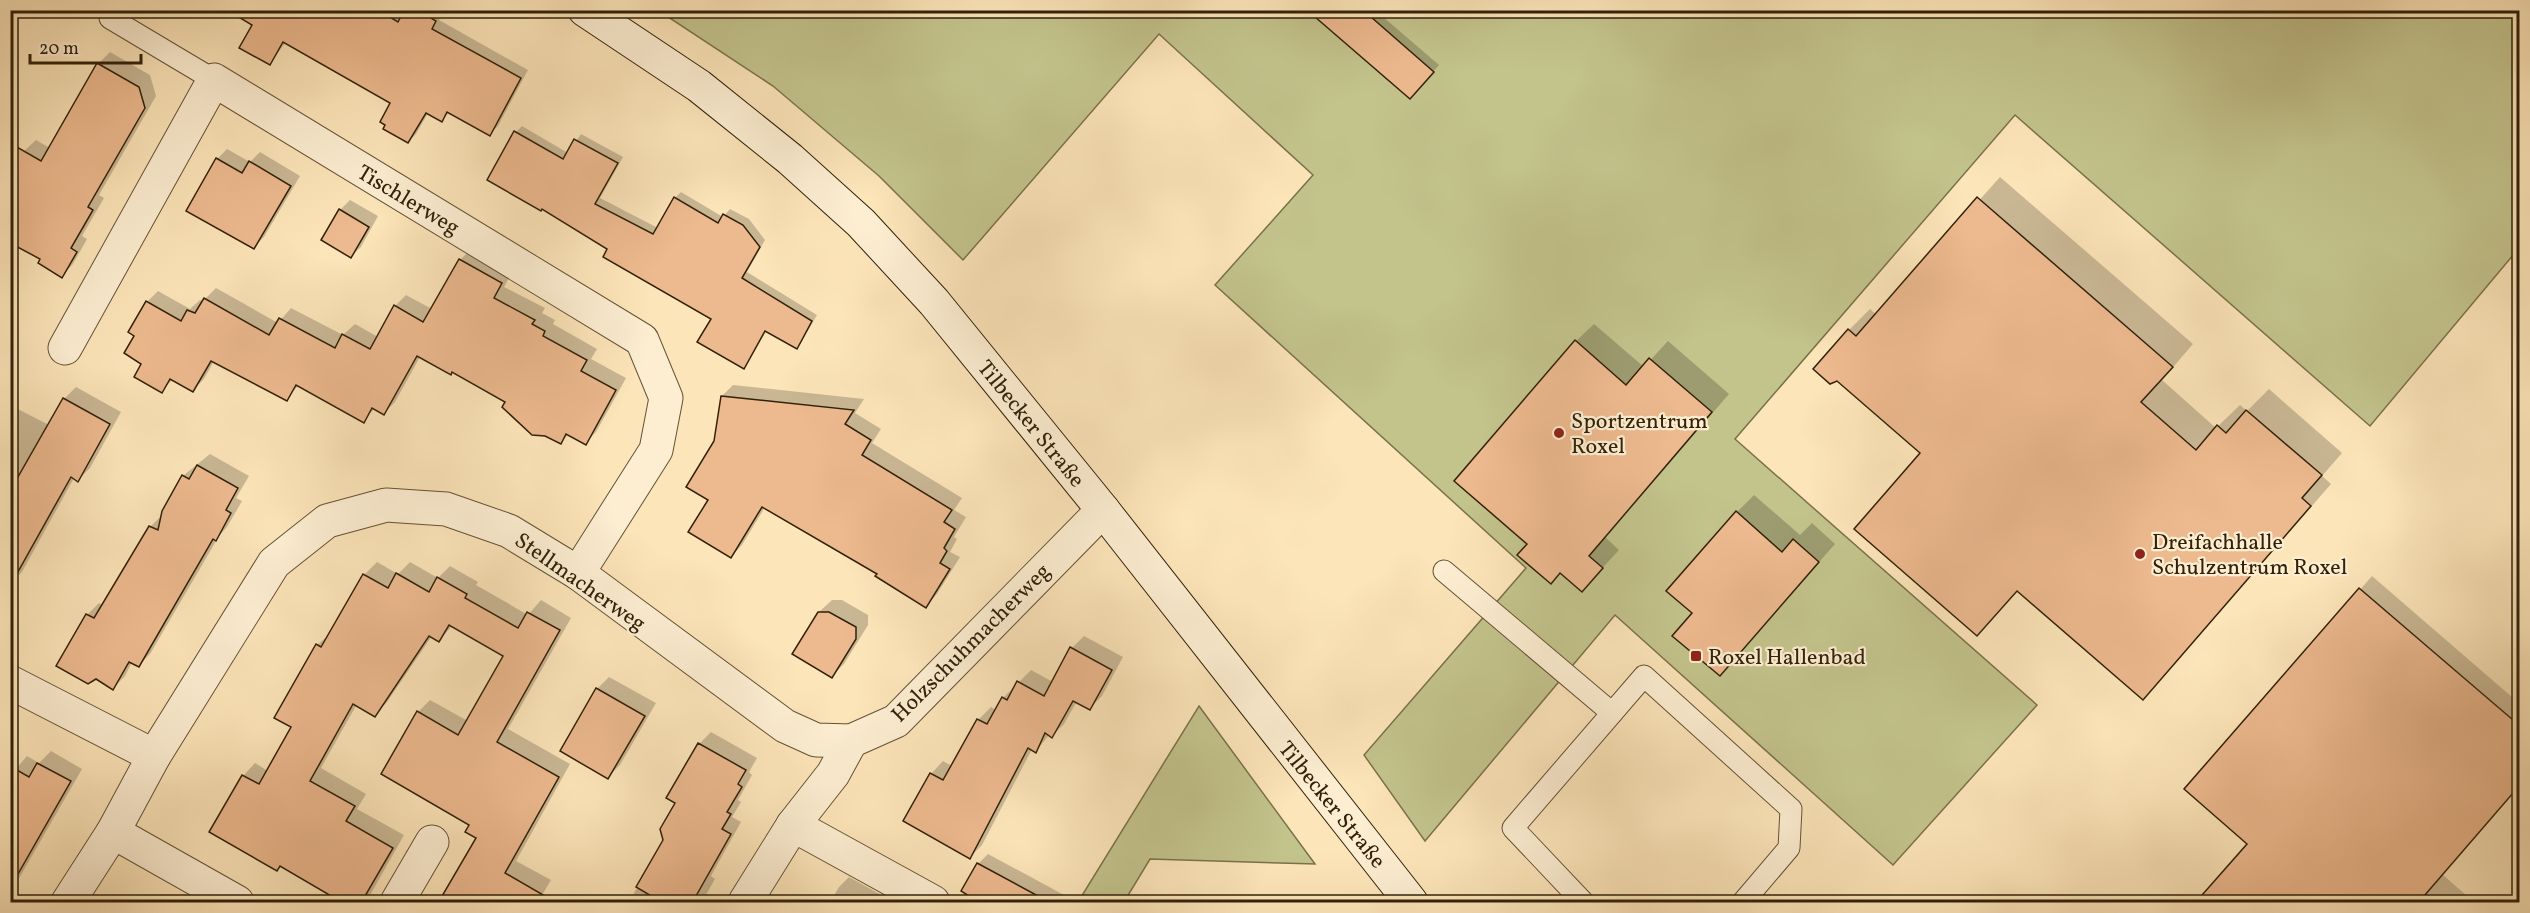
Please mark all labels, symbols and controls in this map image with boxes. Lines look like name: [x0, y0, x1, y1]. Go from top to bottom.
scale bar: [30, 27, 141, 65]
text: 20 m: [39, 37, 79, 62]
street label: Tischlerweg: [350, 158, 465, 244]
street label: Tilbecker Straße: [969, 354, 1091, 495]
place label: Sportzentrum Roxel: [1571, 407, 1708, 463]
marker: Sportzentrum Roxel: [1552, 426, 1566, 440]
street label: Stellmacherweg: [508, 526, 652, 640]
place label: Dreifachhalle Schulzentrum Roxel: [2152, 528, 2347, 584]
marker: Dreifachhalle Schulzentrum Roxel: [2133, 547, 2147, 561]
street label: Holzschuhmacherweg: [885, 557, 1058, 730]
place label: Roxel Hallenbad: [1708, 643, 1866, 674]
marker: Roxel Hallenbad: [1689, 649, 1703, 663]
street label: Tilbecker Straße: [1270, 735, 1392, 876]

